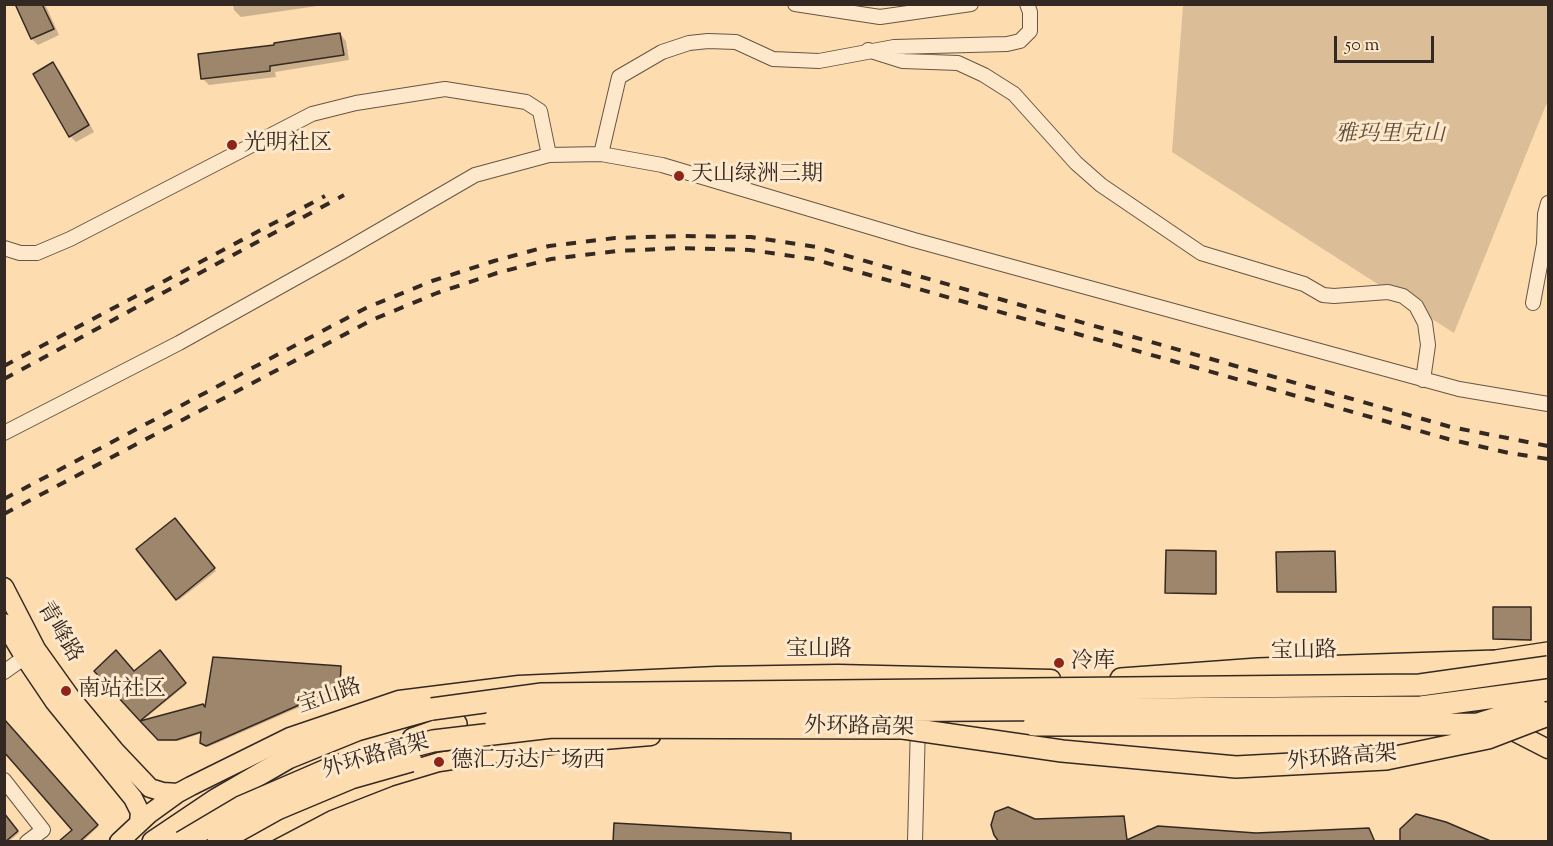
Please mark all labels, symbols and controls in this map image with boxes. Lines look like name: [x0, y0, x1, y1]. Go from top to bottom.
scale bar: [1337, 24, 1438, 62]
text: 50 m: [1345, 33, 1379, 59]
park label: 雅玛里克山: [1335, 123, 1445, 149]
place label: 光明社区: [244, 132, 332, 158]
marker: 光明社区: [225, 138, 239, 152]
place label: 天山绿洲三期: [691, 163, 823, 189]
marker: 天山绿洲三期: [672, 169, 686, 183]
street label: 青峰路: [30, 598, 86, 668]
street label: 宝山路: [786, 638, 852, 664]
street label: 宝山路: [1271, 639, 1337, 667]
place label: 冷库: [1071, 650, 1115, 676]
marker: 冷库: [1052, 656, 1066, 670]
street label: 宝山路: [295, 675, 365, 721]
place label: 南站社区: [78, 678, 166, 704]
marker: 南站社区: [59, 684, 73, 698]
street label: 外环路高架: [804, 715, 914, 743]
street label: 外环路高架: [319, 730, 433, 786]
street label: 外环路高架: [1286, 742, 1398, 778]
place label: 德汇万达广场西: [451, 749, 605, 775]
marker: 德汇万达广场西: [432, 755, 446, 769]

